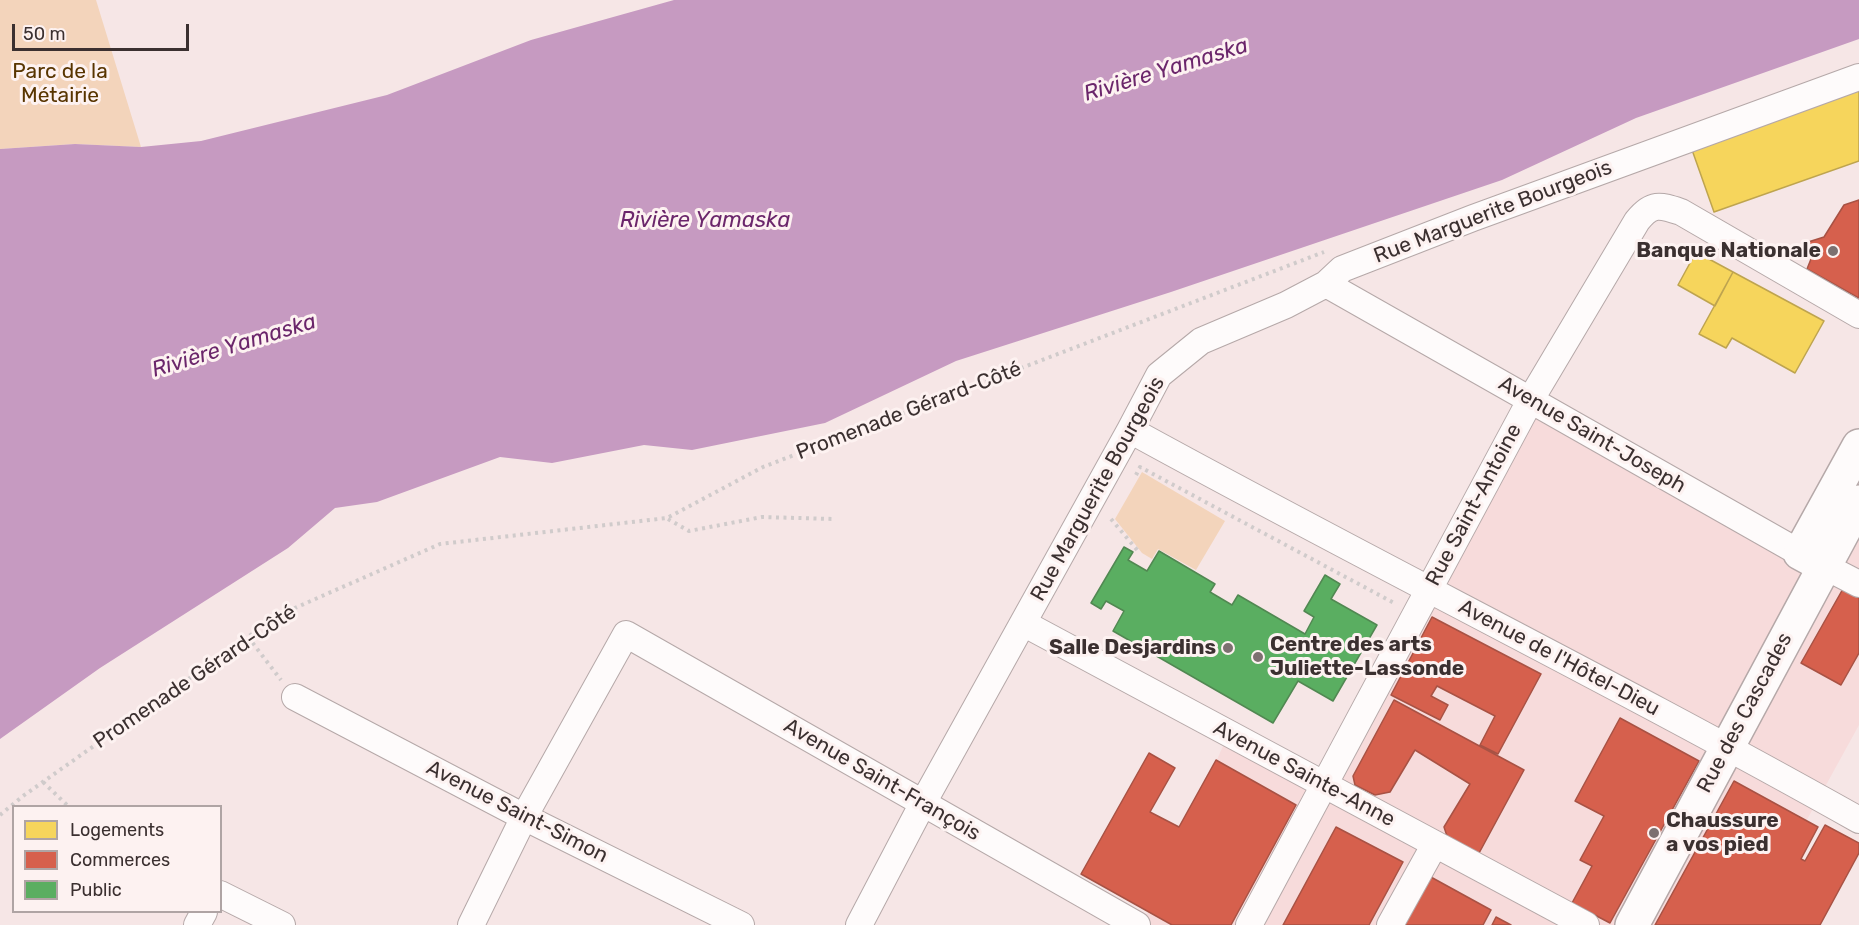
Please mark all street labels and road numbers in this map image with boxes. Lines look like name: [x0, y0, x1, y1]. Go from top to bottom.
street label: Rue Marguerite Bourgeois: [1370, 155, 1616, 269]
street label: Promenade Gérard-Côté: [793, 356, 1025, 466]
street label: Avenue Saint-Joseph: [1494, 371, 1690, 499]
street label: Rue Marguerite Bourgeois: [1026, 372, 1170, 606]
street label: Rue Saint-Antoine: [1421, 420, 1527, 590]
street label: Avenue de l'Hôtel-Dieu: [1454, 594, 1664, 722]
street label: Promenade Gérard-Côté: [89, 600, 301, 754]
street label: Rue des Cascades: [1692, 629, 1798, 797]
street label: Avenue Saint-François: [779, 713, 985, 847]
street label: Avenue Sainte-Anne: [1209, 715, 1399, 833]
street label: Avenue Saint-Simon: [422, 755, 612, 869]

